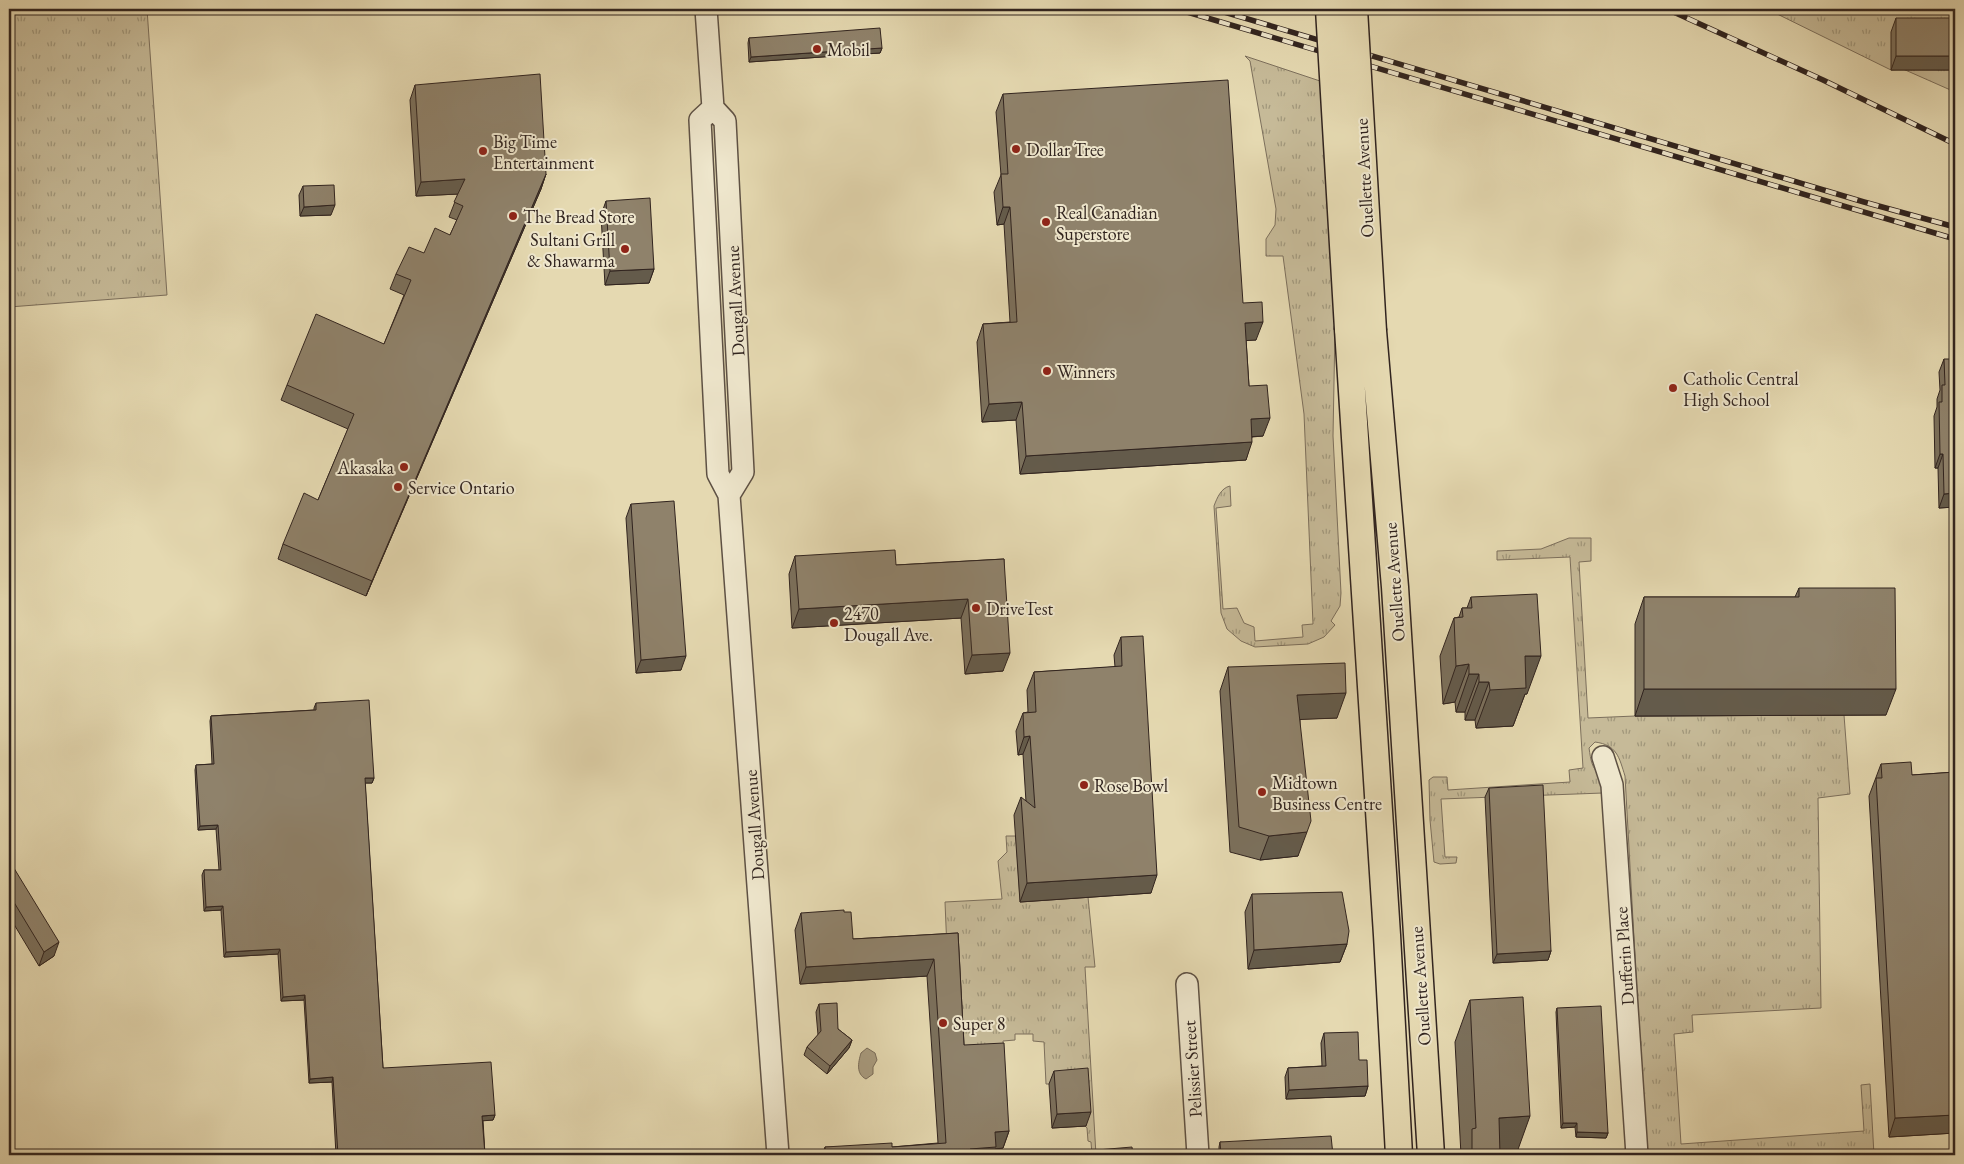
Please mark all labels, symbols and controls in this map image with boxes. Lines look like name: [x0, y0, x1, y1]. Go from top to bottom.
place label: Mobil: [827, 38, 870, 61]
marker: Mobil: [811, 43, 823, 55]
street label: Ouellette Avenue: [1349, 118, 1379, 238]
place label: Big Time Entertainment: [493, 130, 595, 174]
place label: Dollar Tree: [1026, 138, 1104, 161]
marker: Dollar Tree: [1010, 143, 1022, 155]
marker: Big Time Entertainment: [477, 145, 489, 157]
place label: Real Canadian Superstore: [1056, 201, 1158, 245]
place label: The Bread Store: [523, 205, 634, 228]
marker: The Bread Store: [507, 210, 519, 222]
marker: Real Canadian Superstore: [1040, 216, 1052, 228]
place label: Sultani Grill & Shawarma: [527, 228, 616, 272]
marker: Sultani Grill & Shawarma: [619, 243, 631, 255]
street label: Dougall Avenue: [721, 245, 749, 357]
place label: Winners: [1057, 360, 1116, 383]
marker: Winners: [1041, 365, 1053, 377]
place label: Catholic Central High School: [1683, 367, 1799, 411]
marker: Catholic Central High School: [1667, 382, 1679, 394]
place label: Akasaka: [336, 456, 395, 479]
marker: Akasaka: [398, 461, 410, 473]
place label: Service Ontario: [408, 476, 515, 499]
marker: Service Ontario: [392, 481, 404, 493]
street label: Ouellette Avenue: [1378, 522, 1410, 642]
place label: DriveTest: [986, 597, 1053, 620]
place label: 2470 Dougall Ave.: [844, 602, 933, 646]
marker: DriveTest: [970, 602, 982, 614]
marker: 2470 Dougall Ave.: [828, 617, 840, 629]
street label: Dougall Avenue: [739, 769, 769, 881]
place label: Midtown Business Centre: [1272, 771, 1382, 815]
place label: Rose Bowl: [1094, 774, 1168, 797]
marker: Rose Bowl: [1078, 779, 1090, 791]
marker: Midtown Business Centre: [1256, 786, 1268, 798]
street label: Dufferin Place: [1609, 906, 1639, 1006]
street label: Ouellette Avenue: [1404, 926, 1436, 1046]
place label: Super 8: [953, 1012, 1005, 1035]
marker: Super 8: [937, 1017, 949, 1029]
street label: Pelissier Street: [1177, 1019, 1207, 1118]

